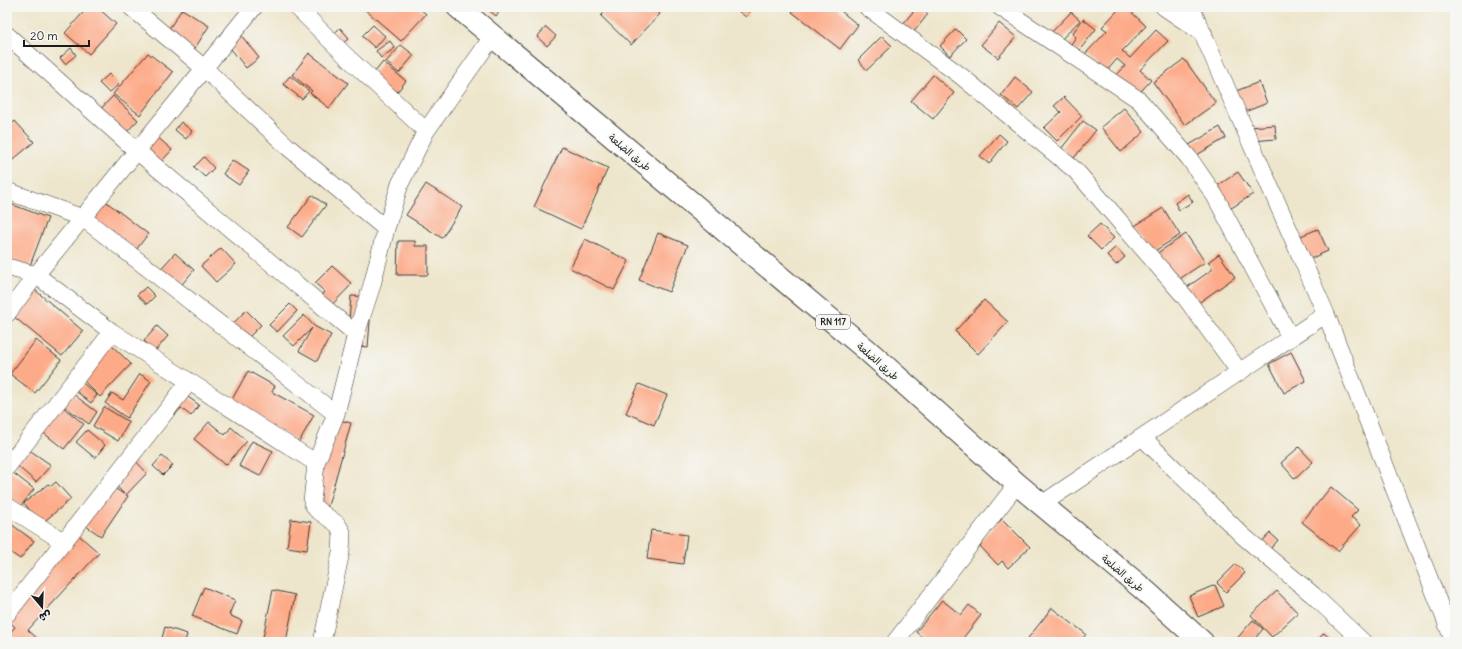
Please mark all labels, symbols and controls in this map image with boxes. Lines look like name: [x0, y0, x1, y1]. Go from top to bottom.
scale bar: [24, 22, 89, 48]
text: 20 m: [30, 28, 58, 43]
street label: طريق الضلعة: [606, 131, 654, 174]
road number: RN 117: [816, 315, 850, 329]
street label: طريق الضلعة: [854, 340, 901, 383]
street label: طريق الضلعة: [1099, 552, 1147, 595]
north arrow: [22, 587, 62, 627]
text: ش: [37, 608, 53, 625]

